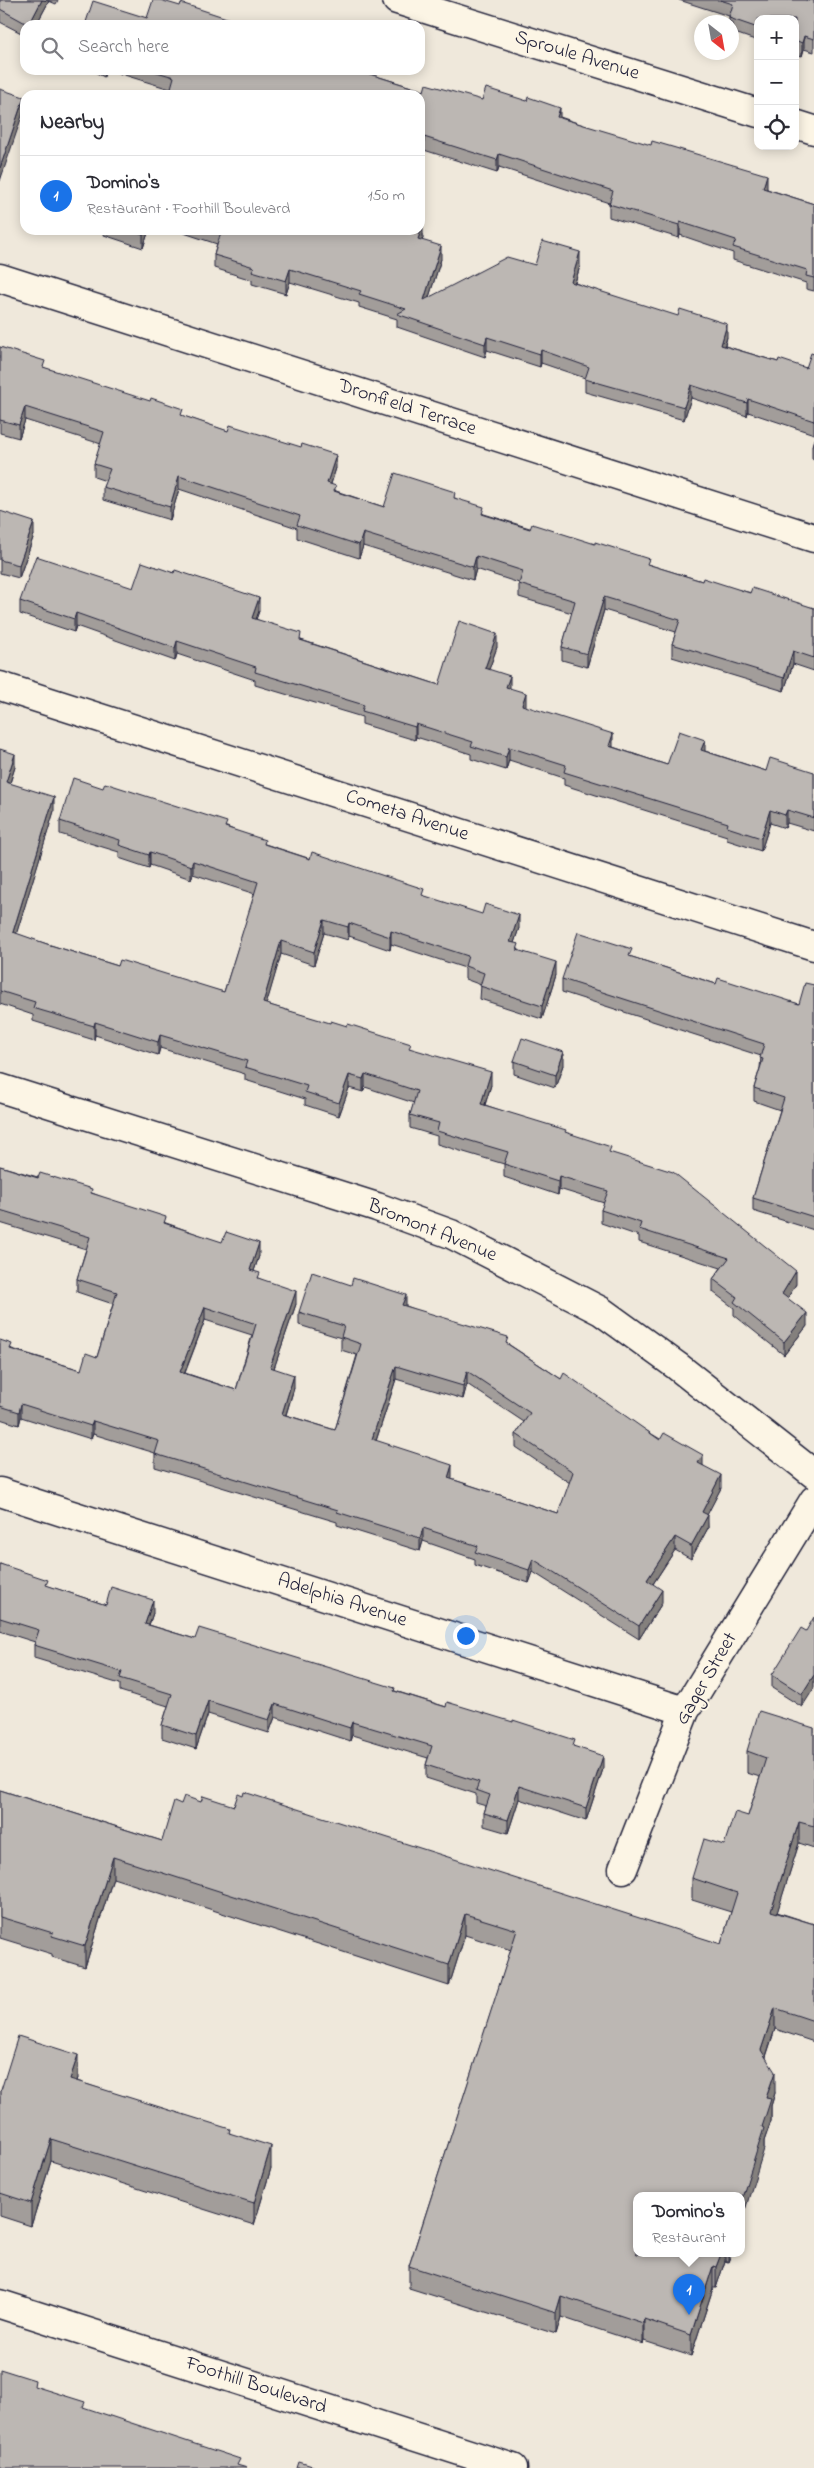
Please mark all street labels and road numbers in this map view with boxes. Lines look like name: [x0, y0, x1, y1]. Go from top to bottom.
street label: Sproule Avenue: [511, 23, 643, 89]
street label: Dronfield Terrace: [333, 372, 480, 444]
street label: Cometa Avenue: [342, 782, 472, 850]
street label: Bromont Avenue: [362, 1191, 501, 1270]
street label: Adelphia Avenue: [273, 1566, 411, 1636]
street label: Gager Street: [669, 1627, 746, 1731]
street label: Foothill Boulevard: [181, 2349, 330, 2423]

